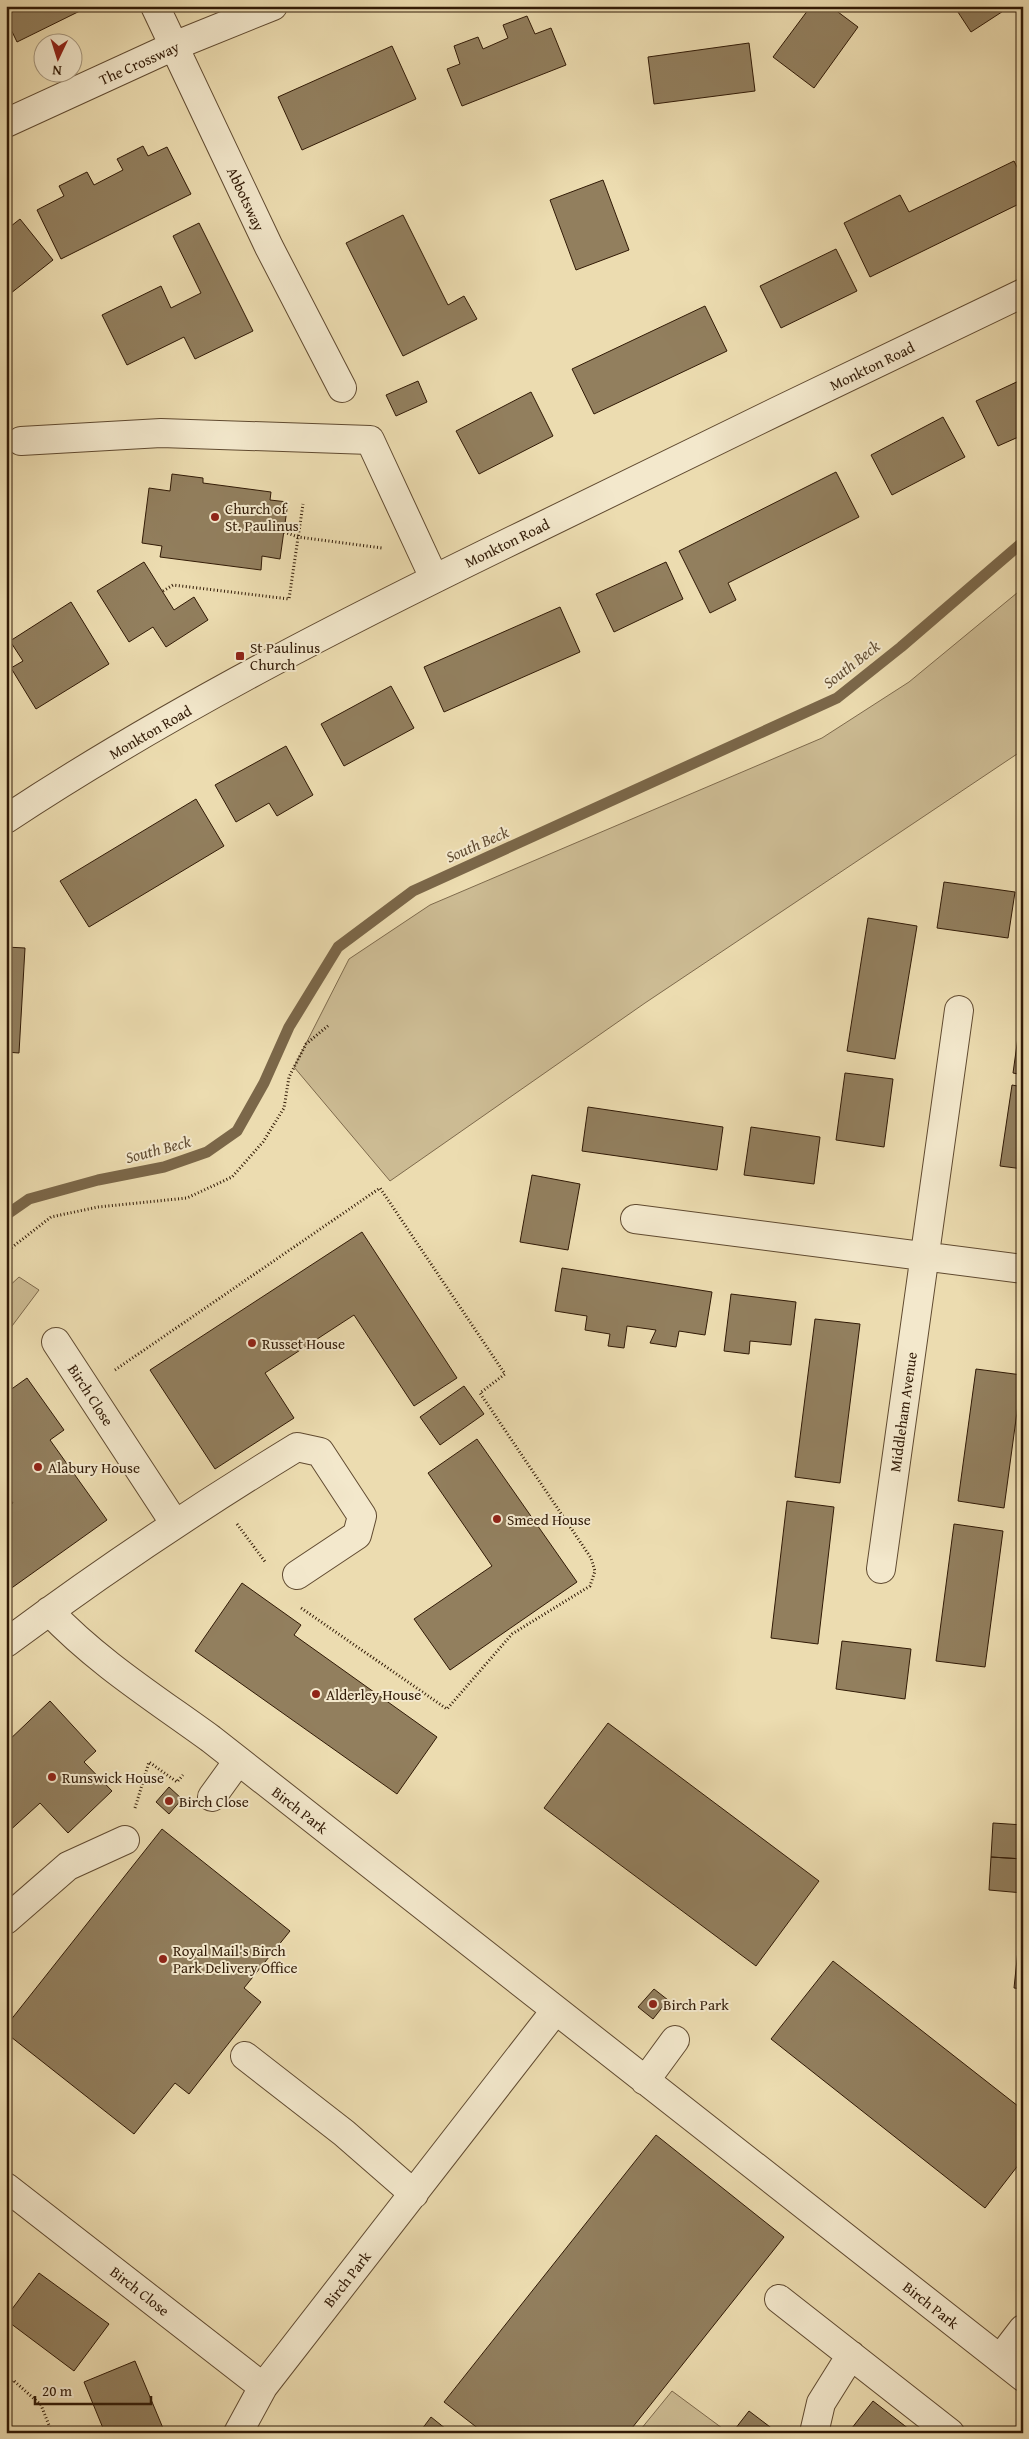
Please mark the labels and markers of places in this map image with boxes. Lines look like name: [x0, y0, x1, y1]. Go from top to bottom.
place label: Church of St. Paulinus: [225, 498, 299, 536]
marker: Church of St. Paulinus: [209, 511, 221, 523]
place label: St Paulinus Church: [250, 637, 320, 675]
marker: St Paulinus Church: [234, 650, 246, 662]
place label: Russet House: [262, 1333, 345, 1354]
marker: Russet House: [246, 1337, 258, 1349]
place label: Alabury House: [48, 1457, 140, 1478]
marker: Alabury House: [32, 1461, 44, 1473]
place label: Smeed House: [507, 1509, 591, 1530]
marker: Smeed House: [491, 1513, 503, 1525]
place label: Alderley House: [326, 1684, 421, 1705]
marker: Alderley House: [310, 1688, 322, 1700]
place label: Runswick House: [62, 1767, 164, 1788]
marker: Runswick House: [46, 1771, 58, 1783]
place label: Birch Close: [179, 1791, 249, 1812]
marker: Birch Close: [163, 1795, 175, 1807]
place label: Royal Mail's Birch Park Delivery Office: [173, 1940, 298, 1978]
marker: Royal Mail's Birch Park Delivery Office: [157, 1953, 169, 1965]
place label: Birch Park: [663, 1994, 729, 2015]
marker: Birch Park: [647, 1998, 659, 2010]

